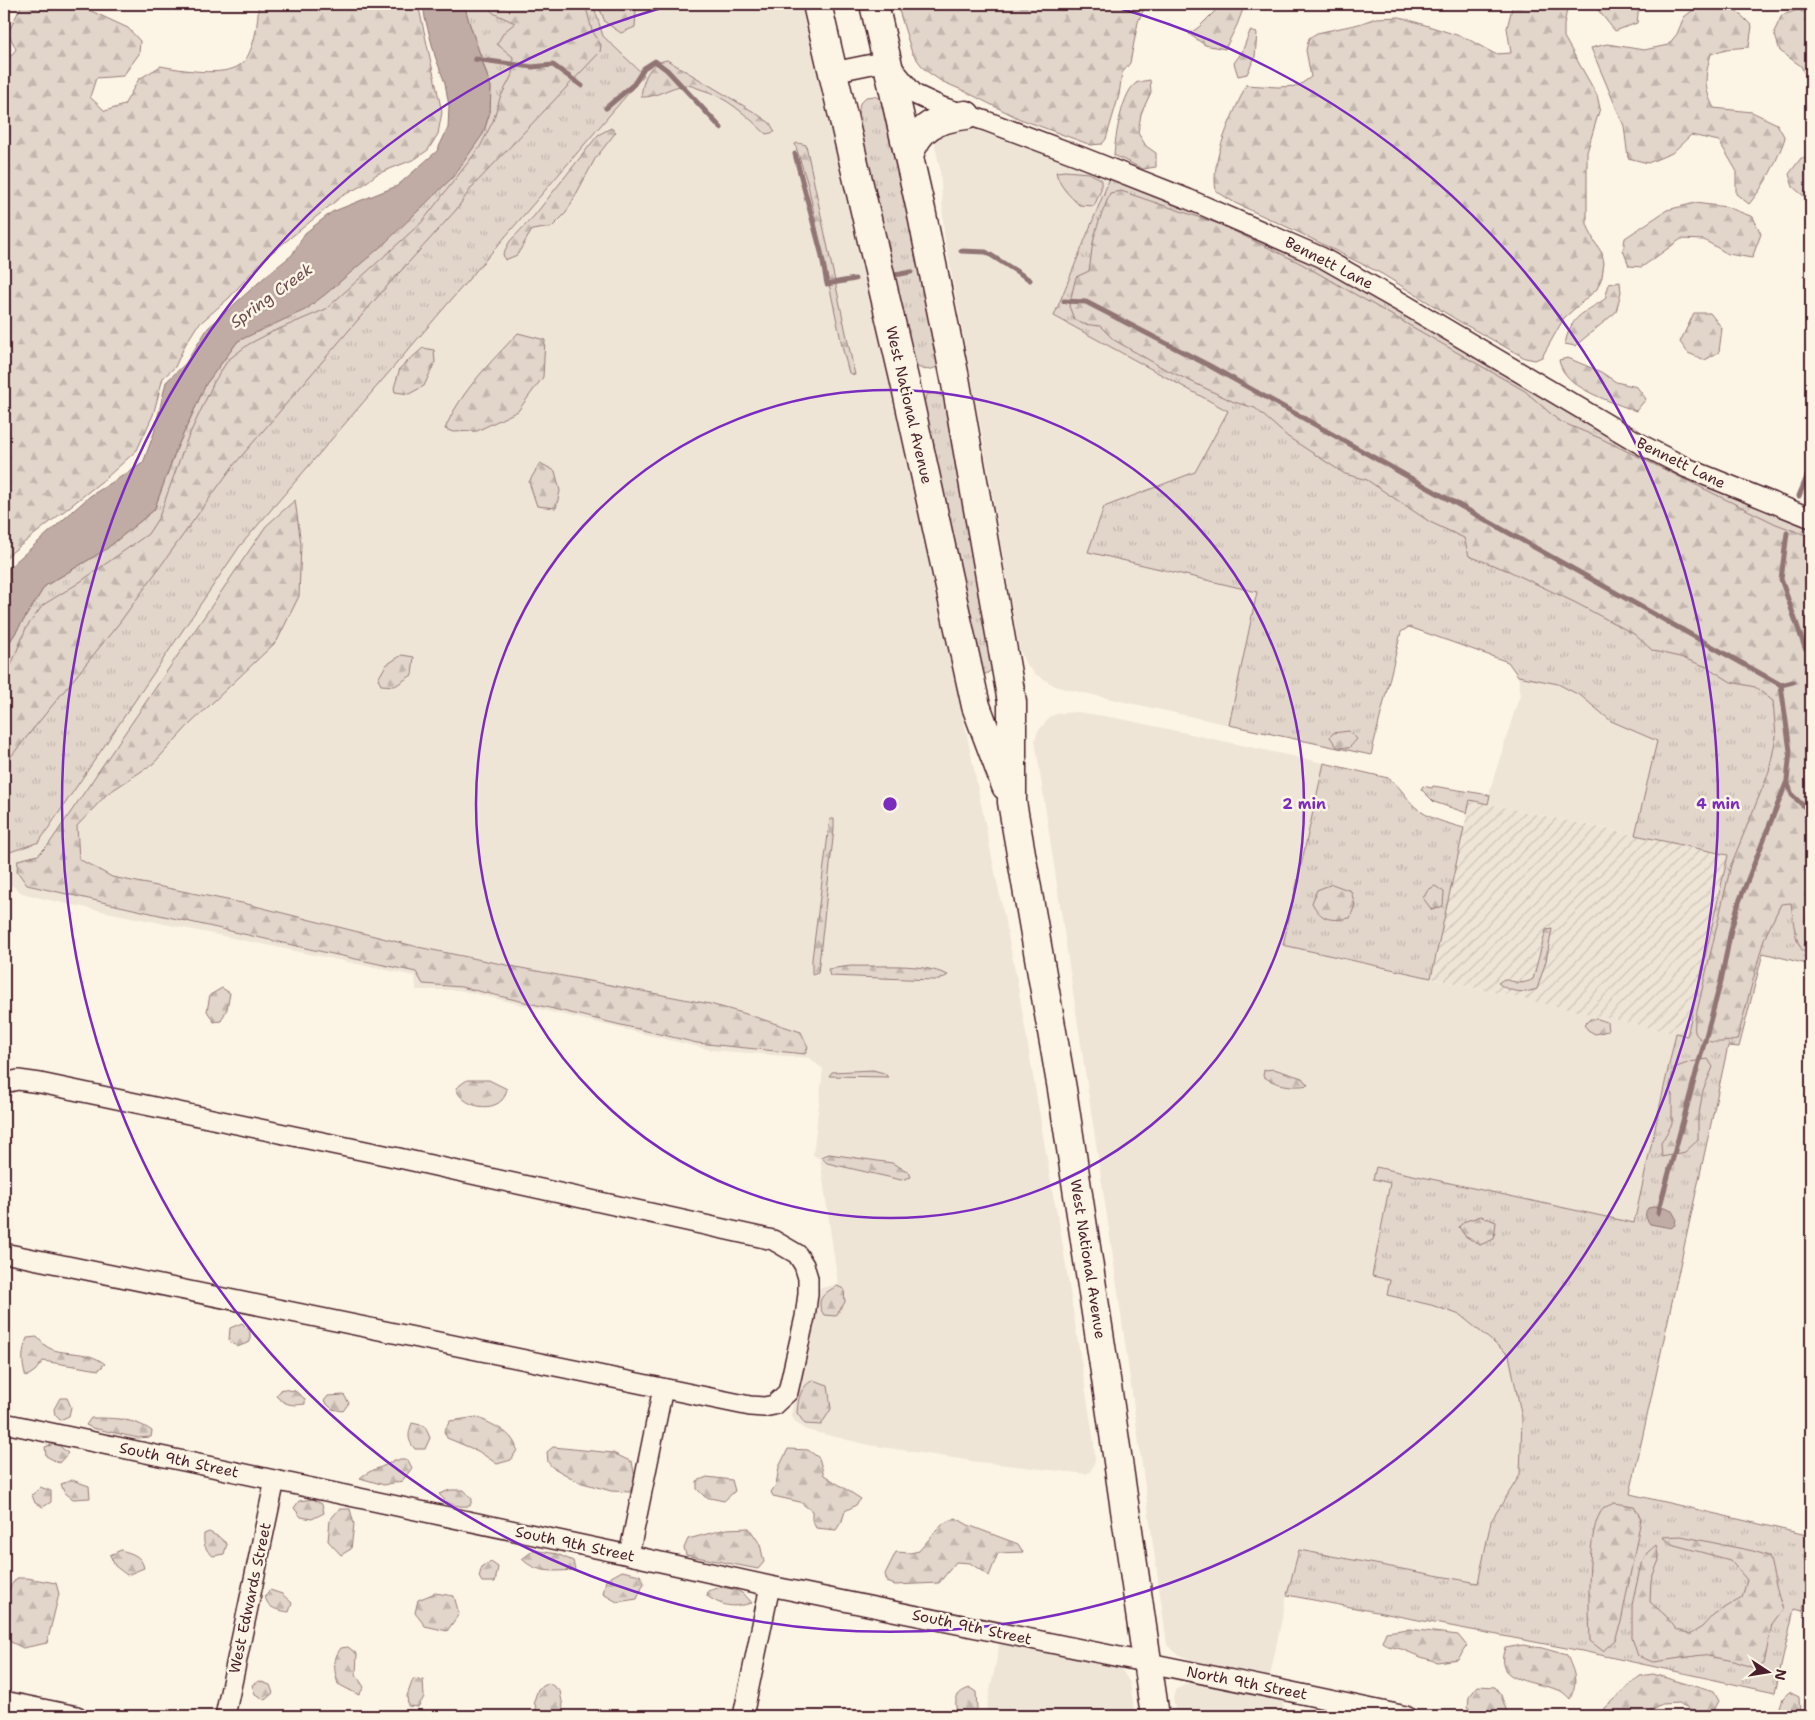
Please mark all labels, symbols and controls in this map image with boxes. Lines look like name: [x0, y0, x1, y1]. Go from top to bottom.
street label: Bennett Lane: [1281, 232, 1377, 294]
water label: Spring Creek: [226, 258, 317, 333]
street label: West National Avenue: [881, 324, 937, 486]
street label: Bennett Lane: [1633, 433, 1729, 493]
text: 2 min: [1282, 794, 1326, 814]
text: 4 min: [1696, 794, 1740, 814]
centre of rings: [881, 795, 899, 813]
street label: West National Avenue: [1065, 1178, 1111, 1340]
street label: South 9th Street: [117, 1438, 241, 1482]
street label: West Edwards Street: [224, 1521, 276, 1675]
street label: South 9th Street: [513, 1522, 637, 1566]
street label: South 9th Street: [910, 1605, 1034, 1649]
north arrow: [1742, 1648, 1792, 1698]
street label: North 9th Street: [1185, 1661, 1309, 1705]
text: N: [1771, 1667, 1791, 1682]

